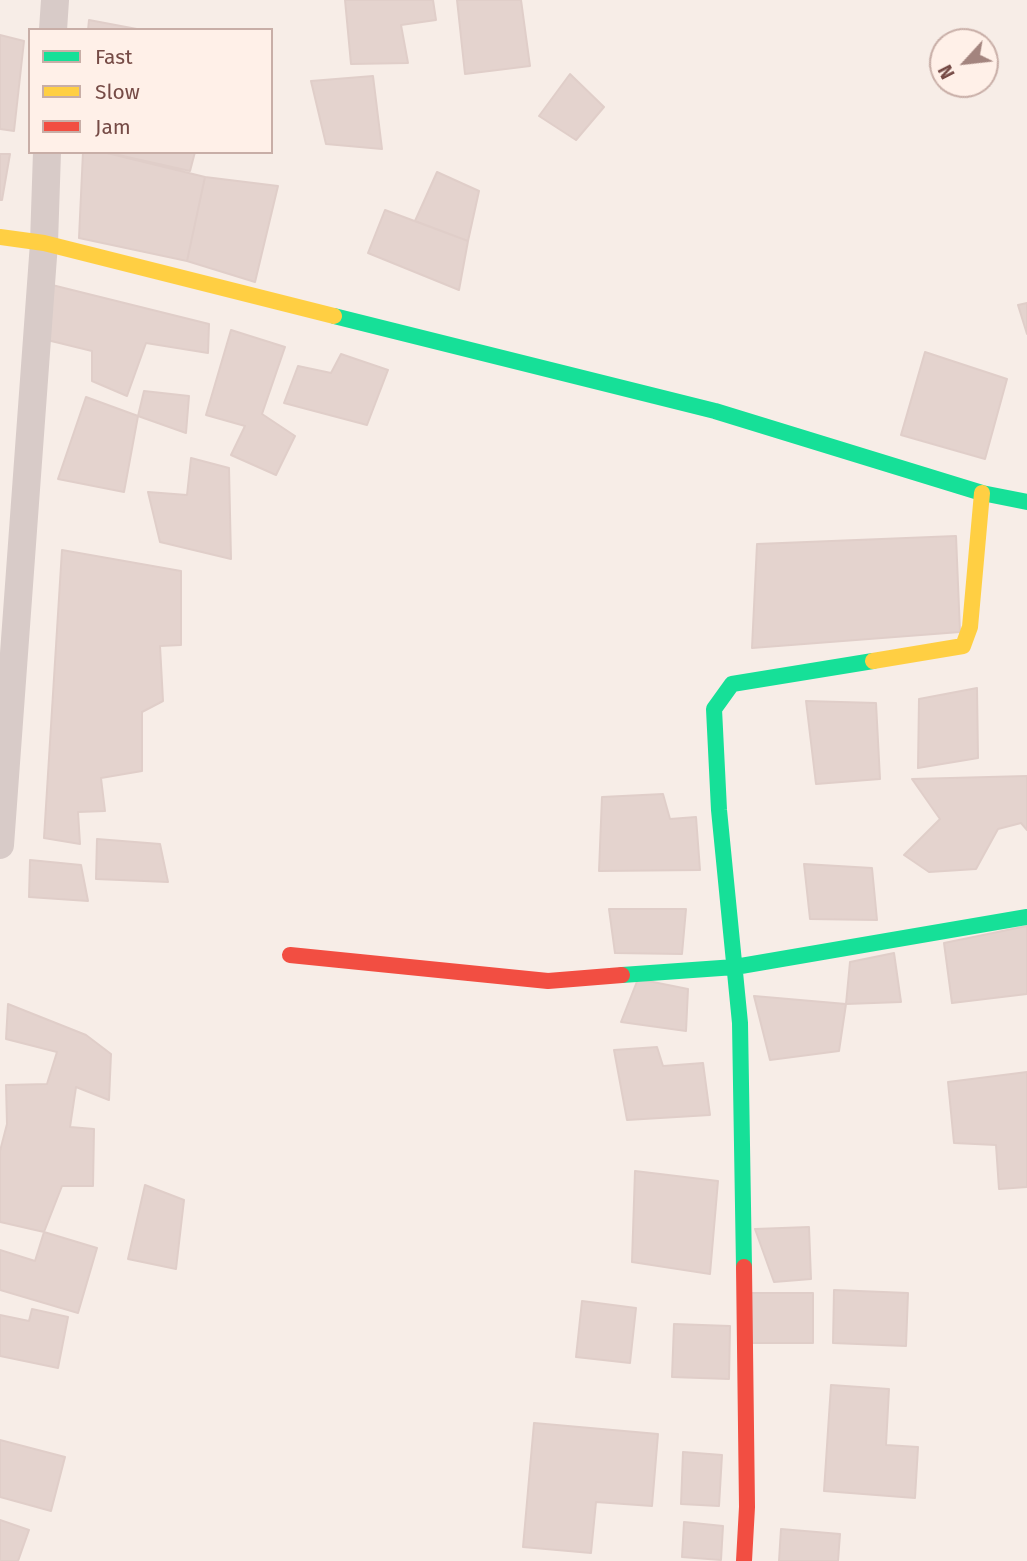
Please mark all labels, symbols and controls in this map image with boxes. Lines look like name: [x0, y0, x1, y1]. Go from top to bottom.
legend: [28, 28, 273, 154]
north arrow: [929, 28, 999, 98]
text: Fast: [95, 44, 133, 70]
text: N: [934, 61, 960, 83]
text: Slow: [95, 79, 140, 105]
text: Jam: [95, 114, 131, 140]

